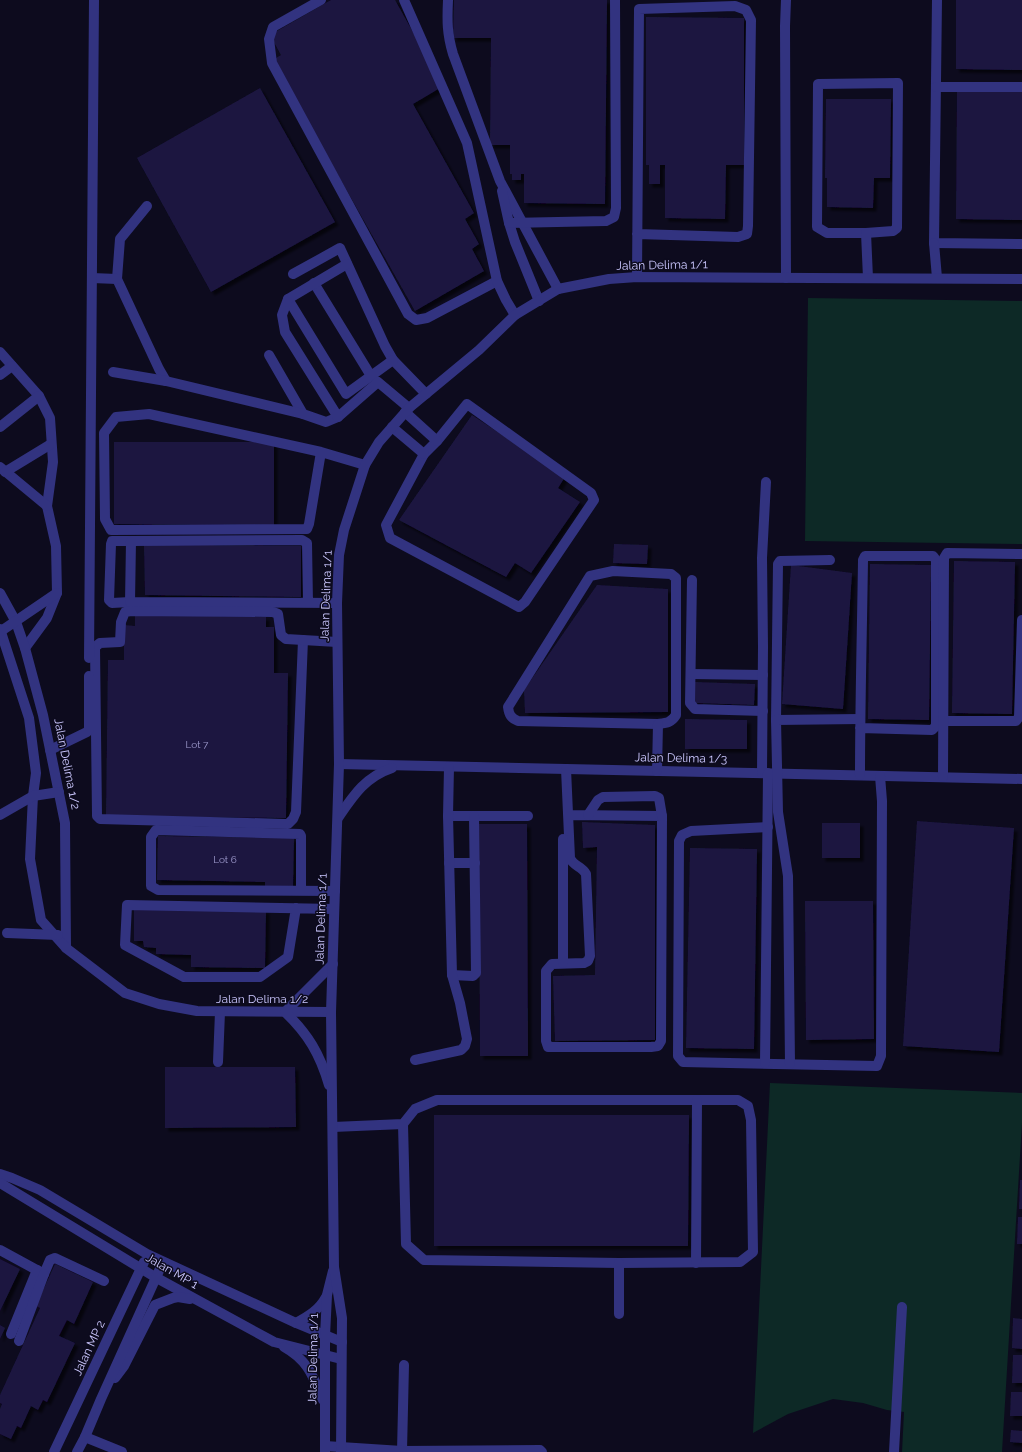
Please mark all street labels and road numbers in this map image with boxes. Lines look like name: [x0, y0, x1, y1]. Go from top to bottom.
street label: Jalan Delima 1/1: [616, 257, 708, 273]
street label: Jalan Delima 1/1: [317, 550, 335, 642]
street label: Jalan Delima 1/2: [51, 717, 83, 811]
street label: Jalan Delima 1/3: [635, 750, 727, 766]
street label: Jalan Delima 1/1: [312, 873, 330, 965]
street label: Jalan Delima 1/2: [216, 992, 308, 1006]
street label: Jalan MP 1: [143, 1250, 201, 1292]
street label: Jalan Delima 1/1: [305, 1313, 321, 1405]
street label: Jalan MP 2: [70, 1318, 108, 1378]

